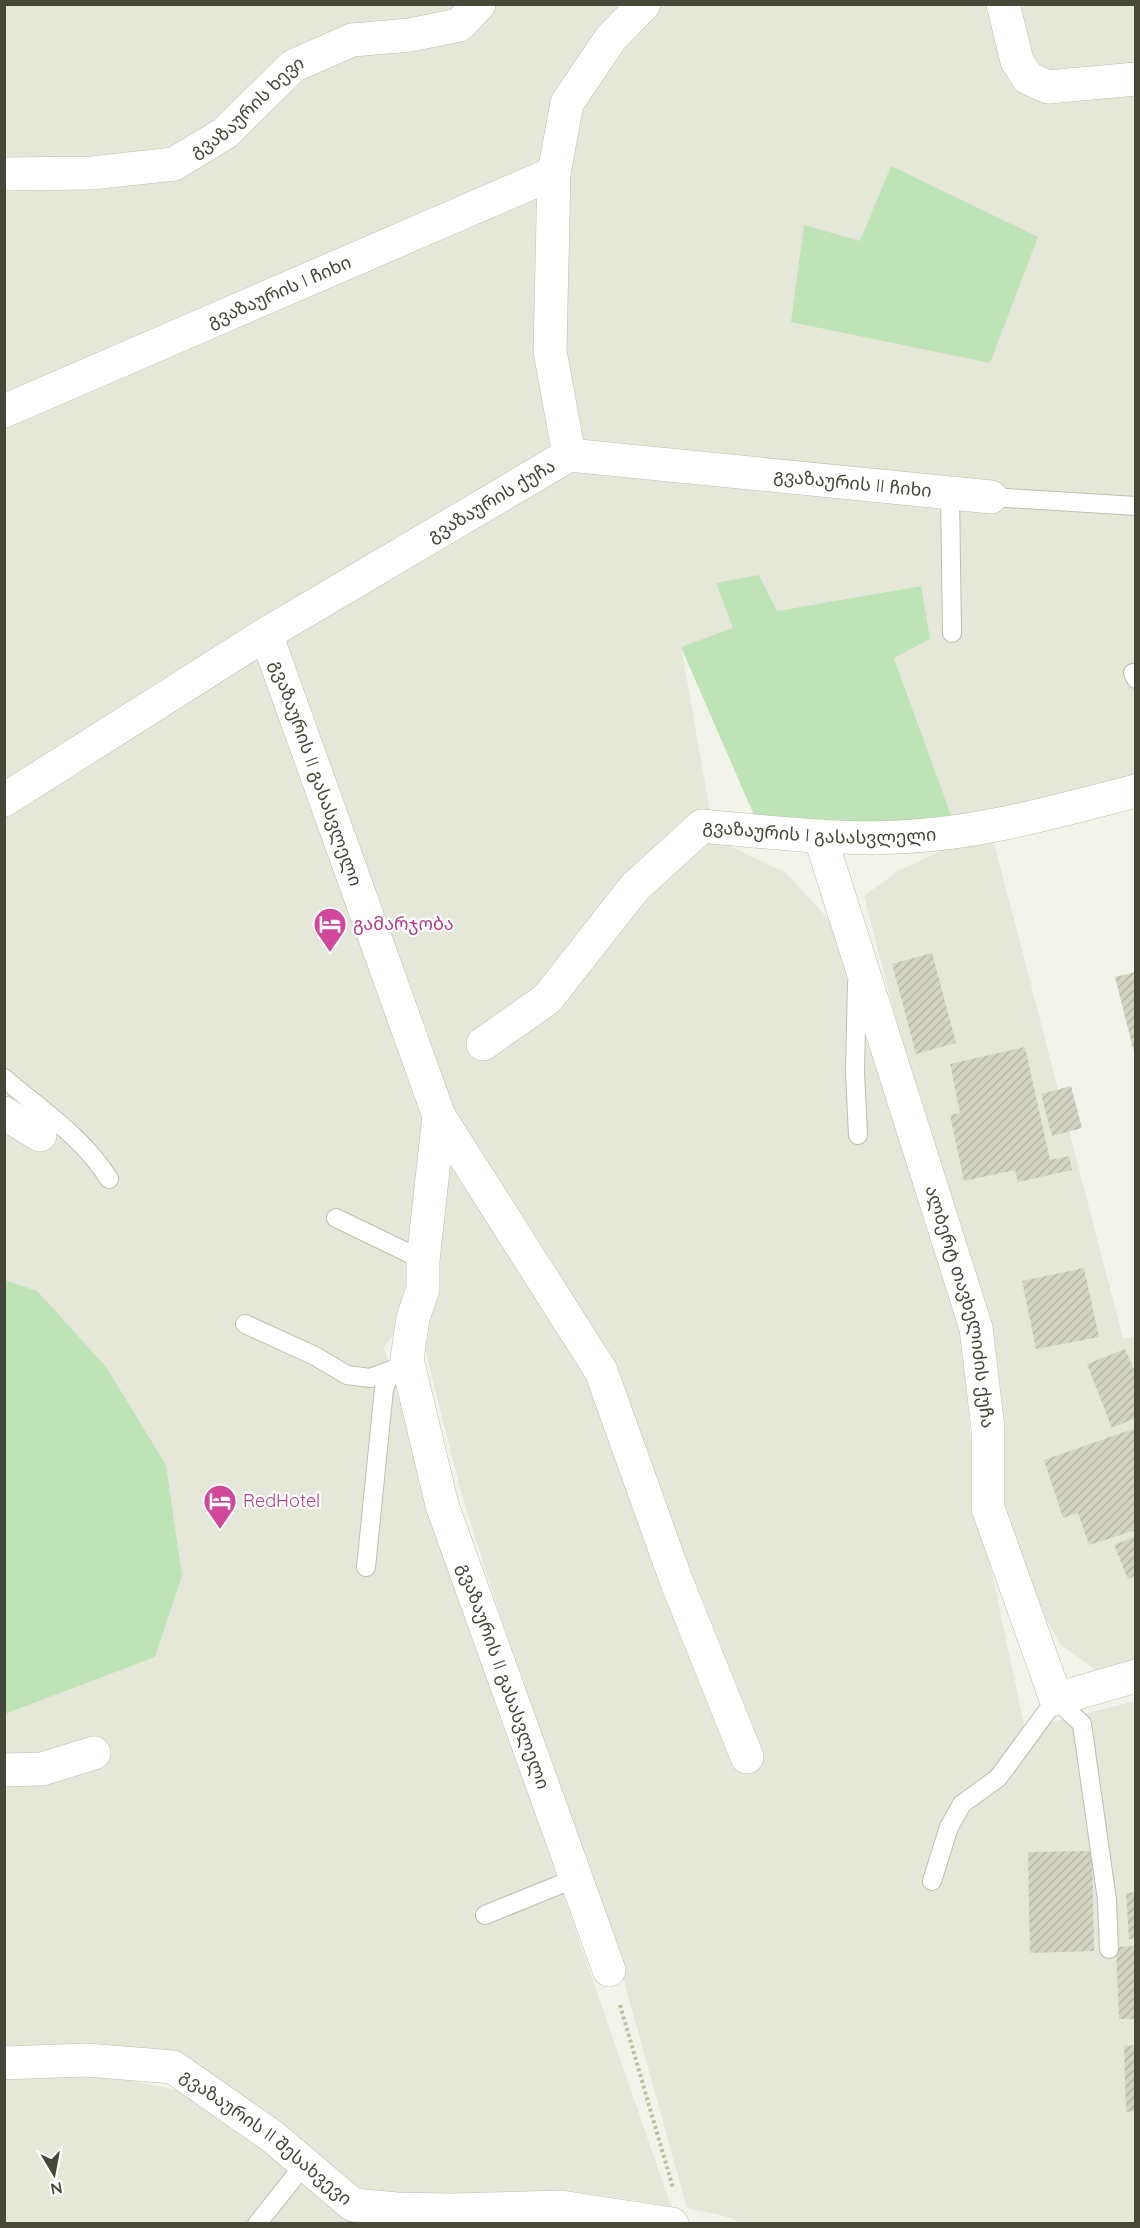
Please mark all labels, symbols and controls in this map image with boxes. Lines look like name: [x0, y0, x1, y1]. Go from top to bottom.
street label: გვაზაურის ხევი: [186, 51, 307, 162]
street label: გვაზაურის I ჩიხი: [204, 250, 355, 333]
street label: გვაზაურის ქუჩა: [423, 454, 559, 547]
street label: გვაზაურის II ჩიხი: [772, 463, 933, 502]
street label: გვაზაურის II გასასვლელი: [265, 657, 368, 889]
street label: გვაზაურის I გასასვლელი: [702, 814, 937, 849]
hotel icon: გამარჯობა: [312, 906, 348, 953]
place label: გამარჯობა: [353, 912, 454, 935]
street label: ალბერტ თავხელიძის ქუჩა: [920, 1182, 1000, 1429]
hotel icon: RedHotel: [202, 1483, 238, 1530]
place label: RedHotel: [243, 1489, 320, 1512]
street label: გვაზაურის II გასასვლელი: [453, 1560, 555, 1792]
street label: გვაზაურის II შესახვევი: [176, 2064, 357, 2210]
north arrow: [24, 2144, 84, 2204]
text: N: [49, 2178, 64, 2200]

